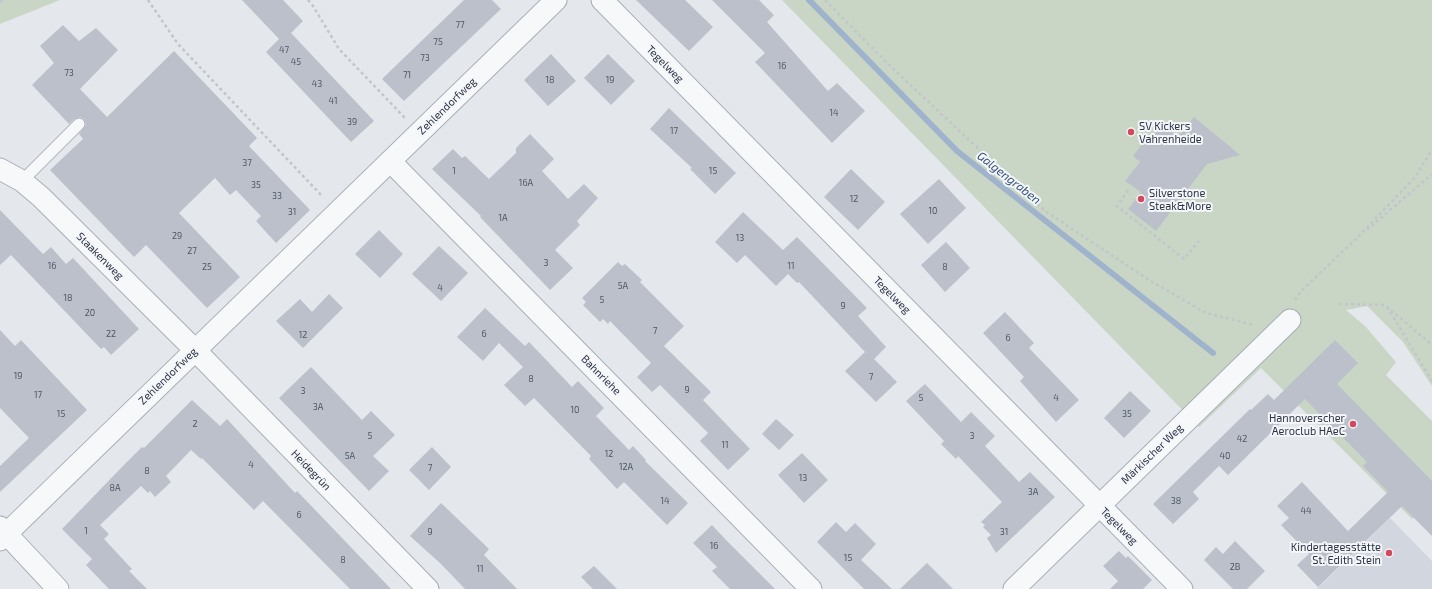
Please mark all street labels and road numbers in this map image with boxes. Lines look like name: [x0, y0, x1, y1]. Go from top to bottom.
street label: Tegelweg: [644, 43, 686, 85]
street label: Zehlendorfweg: [415, 75, 479, 137]
street label: Staakenweg: [74, 230, 126, 282]
street label: Tegelweg: [871, 274, 913, 316]
street label: Zehlendorfweg: [136, 345, 200, 407]
street label: Bahnriehe: [578, 352, 624, 398]
street label: Märkischer Weg: [1118, 421, 1186, 487]
street label: Heidegrün: [288, 447, 334, 493]
street label: Tegelweg: [1098, 505, 1140, 547]

